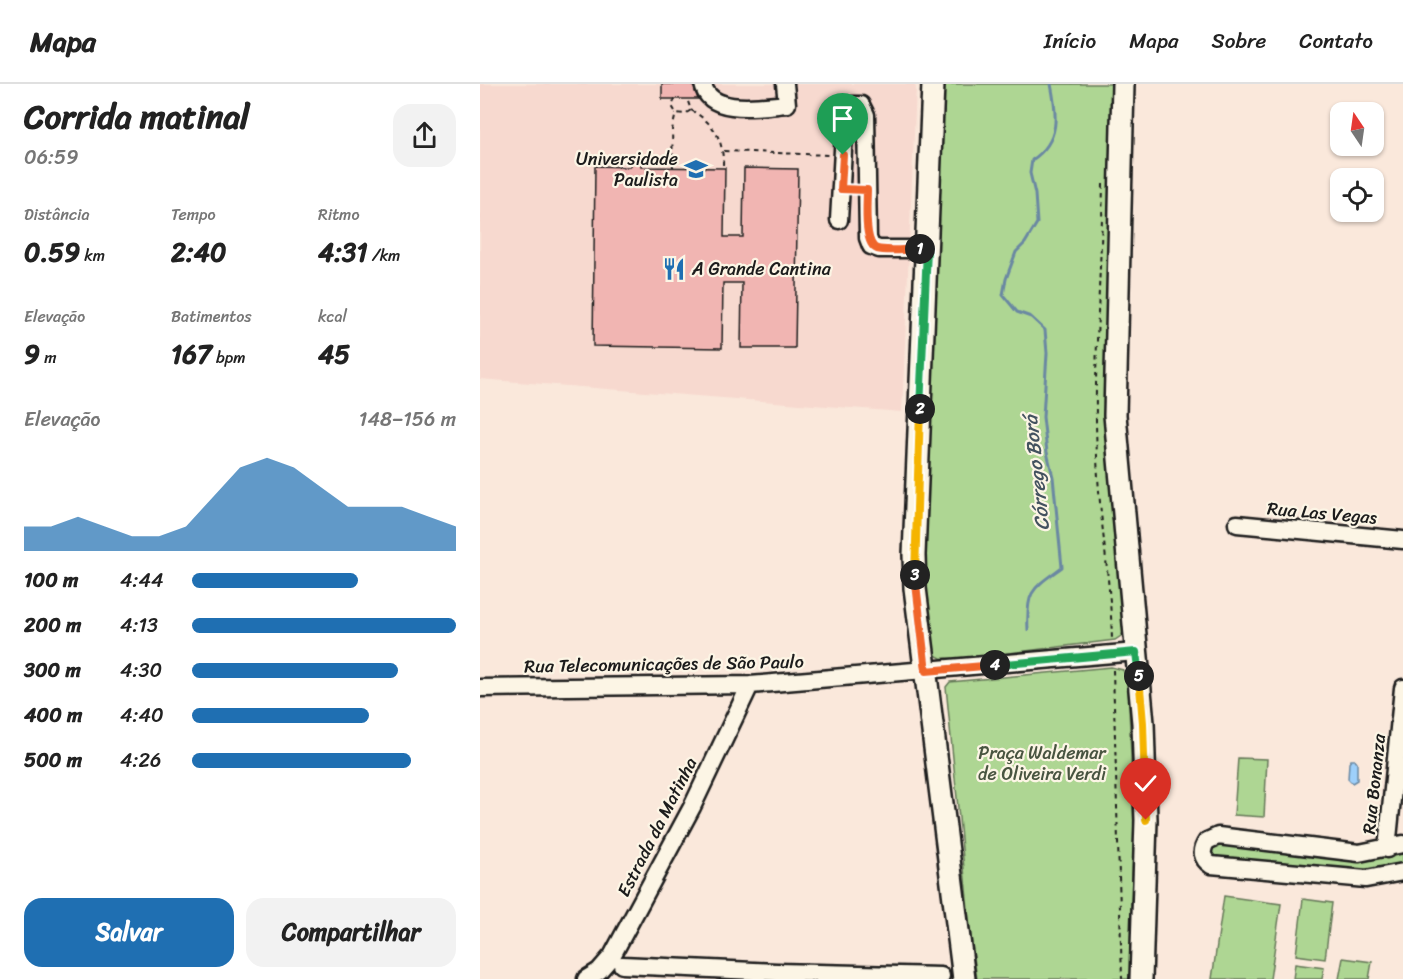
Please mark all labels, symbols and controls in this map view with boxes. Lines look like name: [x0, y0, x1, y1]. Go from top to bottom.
text: Mapa: [30, 17, 96, 66]
text: Início: [1044, 22, 1096, 60]
text: Mapa: [1129, 22, 1179, 60]
text: Sobre: [1212, 22, 1266, 60]
text: Contato: [1299, 22, 1373, 60]
text: Corrida matinal: [24, 88, 249, 146]
pin: [817, 93, 868, 155]
icon: arrive: [826, 102, 859, 135]
north arrow: [1330, 102, 1384, 156]
map controls: [1330, 102, 1384, 222]
button: share: [393, 104, 456, 167]
text: 06:59: [24, 140, 79, 175]
place label: Universidade Paulista: [576, 143, 678, 196]
school or university icon: Universidade Paulista: [683, 156, 709, 182]
button: locate: [1330, 168, 1384, 222]
text: Distância: [24, 200, 90, 229]
text: Tempo: [171, 200, 216, 229]
text: Ritmo: [318, 200, 360, 229]
text: 0.59: [24, 229, 80, 275]
text: 2:40: [171, 229, 227, 275]
text: 4:31: [318, 229, 368, 275]
pin: 1: [905, 234, 935, 264]
text: 1: [917, 234, 923, 263]
text: km: [80, 241, 105, 270]
text: /km: [368, 241, 400, 270]
place label: A Grande Cantina: [691, 253, 832, 285]
restaurant icon: A Grande Cantina: [661, 256, 687, 282]
text: Elevação: [24, 302, 85, 331]
text: Batimentos: [171, 302, 252, 331]
text: kcal: [318, 302, 347, 331]
text: 9: [24, 331, 40, 377]
text: 167: [171, 331, 212, 377]
text: 45: [318, 331, 350, 377]
text: m: [40, 343, 56, 372]
text: bpm: [212, 343, 245, 372]
pin: 2: [905, 394, 935, 424]
text: 2: [915, 394, 925, 423]
text: Elevação: [24, 402, 100, 437]
text: 148–156 m: [359, 402, 456, 437]
water label: Córrego Borá: [1013, 411, 1060, 532]
street label: Rua Las Vegas: [1266, 492, 1379, 534]
pin: 3: [900, 560, 930, 590]
text: 3: [911, 560, 919, 589]
text: 100 m: [24, 563, 78, 598]
text: 4:44: [120, 563, 164, 598]
text: 200 m: [24, 608, 81, 643]
text: 4:13: [120, 608, 158, 643]
street label: Rua Telecomunicações de São Paulo: [524, 646, 804, 682]
pin: 4: [980, 650, 1010, 680]
text: 4: [990, 650, 1000, 679]
text: 300 m: [24, 653, 81, 688]
text: 4:30: [120, 653, 162, 688]
pin: 5: [1124, 661, 1154, 691]
text: 5: [1134, 661, 1144, 690]
text: 400 m: [24, 698, 82, 733]
text: 4:40: [120, 698, 164, 733]
street label: Rua Bonanza: [1353, 731, 1395, 836]
park label: Praça Waldemar de Oliveira Verdi: [978, 737, 1107, 790]
text: 500 m: [24, 743, 82, 778]
text: 4:26: [120, 743, 161, 778]
street label: Estrada da Matinha: [608, 752, 706, 902]
pin: [1120, 758, 1171, 820]
icon: check: [1129, 767, 1162, 800]
button: Salvar: [24, 898, 234, 967]
button: Compartilhar: [246, 898, 456, 967]

